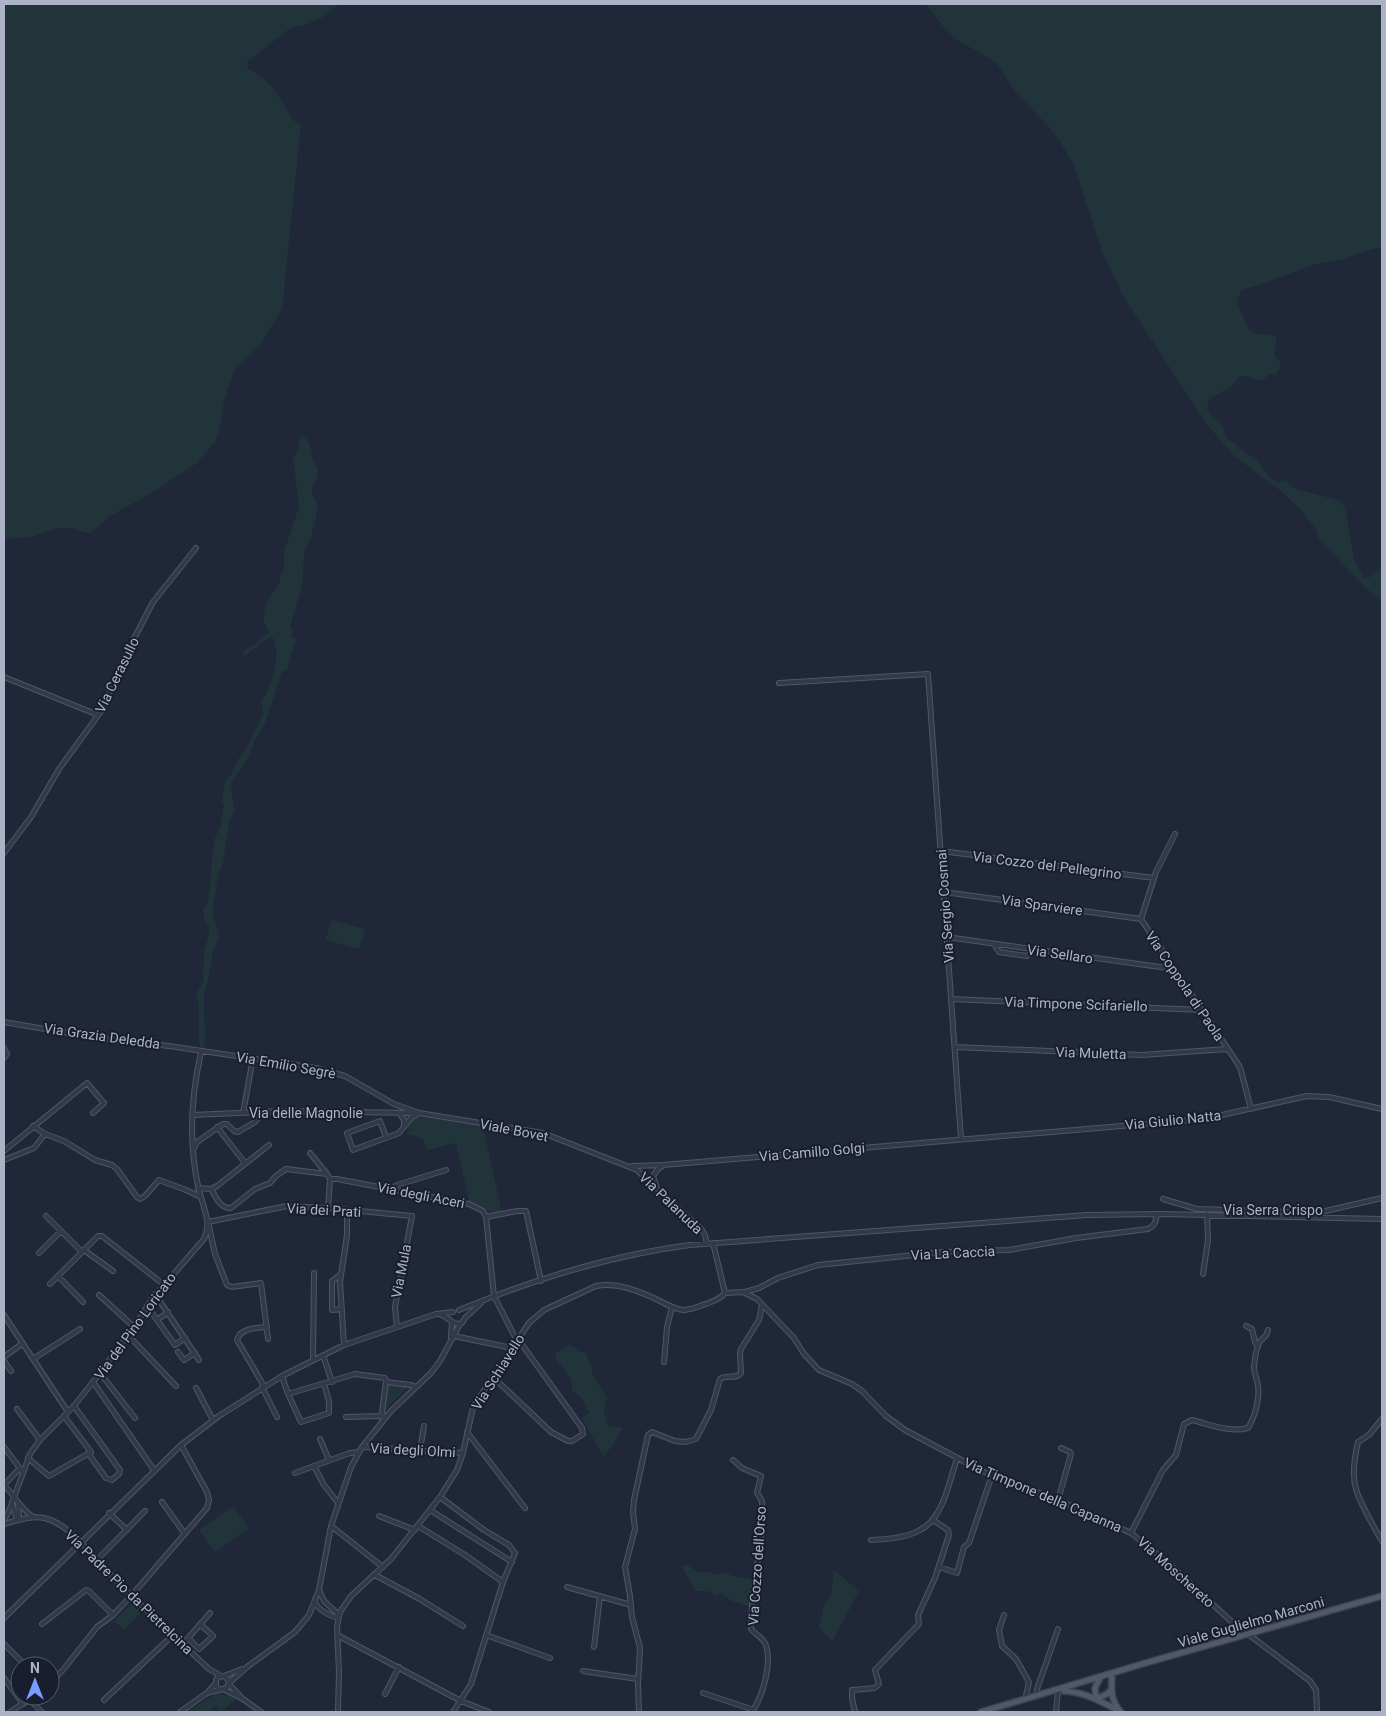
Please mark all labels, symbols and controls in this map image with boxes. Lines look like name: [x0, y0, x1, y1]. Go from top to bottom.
street label: Via Cerasullo: [92, 635, 142, 715]
street label: Via Cozzo del Pellegrino: [972, 848, 1122, 882]
street label: Via Sergio Cosmai: [933, 849, 957, 963]
street label: Via Sparviere: [1000, 891, 1084, 919]
street label: Via Coppola di Paola: [1142, 928, 1228, 1044]
street label: Via Sellaro: [1026, 941, 1094, 967]
street label: Via Timpone Scifariello: [1004, 994, 1148, 1015]
street label: Via Grazia Deledda: [43, 1020, 161, 1052]
street label: Via Muletta: [1055, 1044, 1127, 1062]
street label: Via Emilio Segrè: [235, 1048, 337, 1082]
street label: Via delle Magnolie: [249, 1105, 363, 1121]
street label: Via Giulio Natta: [1124, 1107, 1222, 1133]
street label: Viale Bovet: [478, 1116, 550, 1145]
street label: Via Camillo Golgi: [758, 1139, 866, 1165]
street label: Via Palanuda: [636, 1169, 706, 1237]
street label: Via degli Aceri: [376, 1179, 466, 1211]
street label: Via dei Prati: [286, 1200, 362, 1220]
street label: Via Serra Crispo: [1223, 1202, 1323, 1218]
street label: Via Mula: [388, 1243, 414, 1299]
street label: Via La Caccia: [910, 1243, 996, 1263]
street label: Via del Pino Loricato: [91, 1269, 179, 1383]
street label: Via Schiavello: [468, 1331, 528, 1413]
street label: Via degli Olmi: [370, 1440, 456, 1460]
street label: Via Timpone della Capanna: [962, 1454, 1124, 1536]
street label: Via Cozzo dell'Orso: [745, 1506, 769, 1626]
street label: Via Padre Pio da Pietrelcina: [62, 1527, 196, 1657]
street label: Via Moschereto: [1134, 1533, 1218, 1611]
street label: Viale Guglielmo Marconi: [1176, 1593, 1326, 1651]
north arrow: [10, 1656, 60, 1706]
text: N: [30, 1660, 40, 1676]

